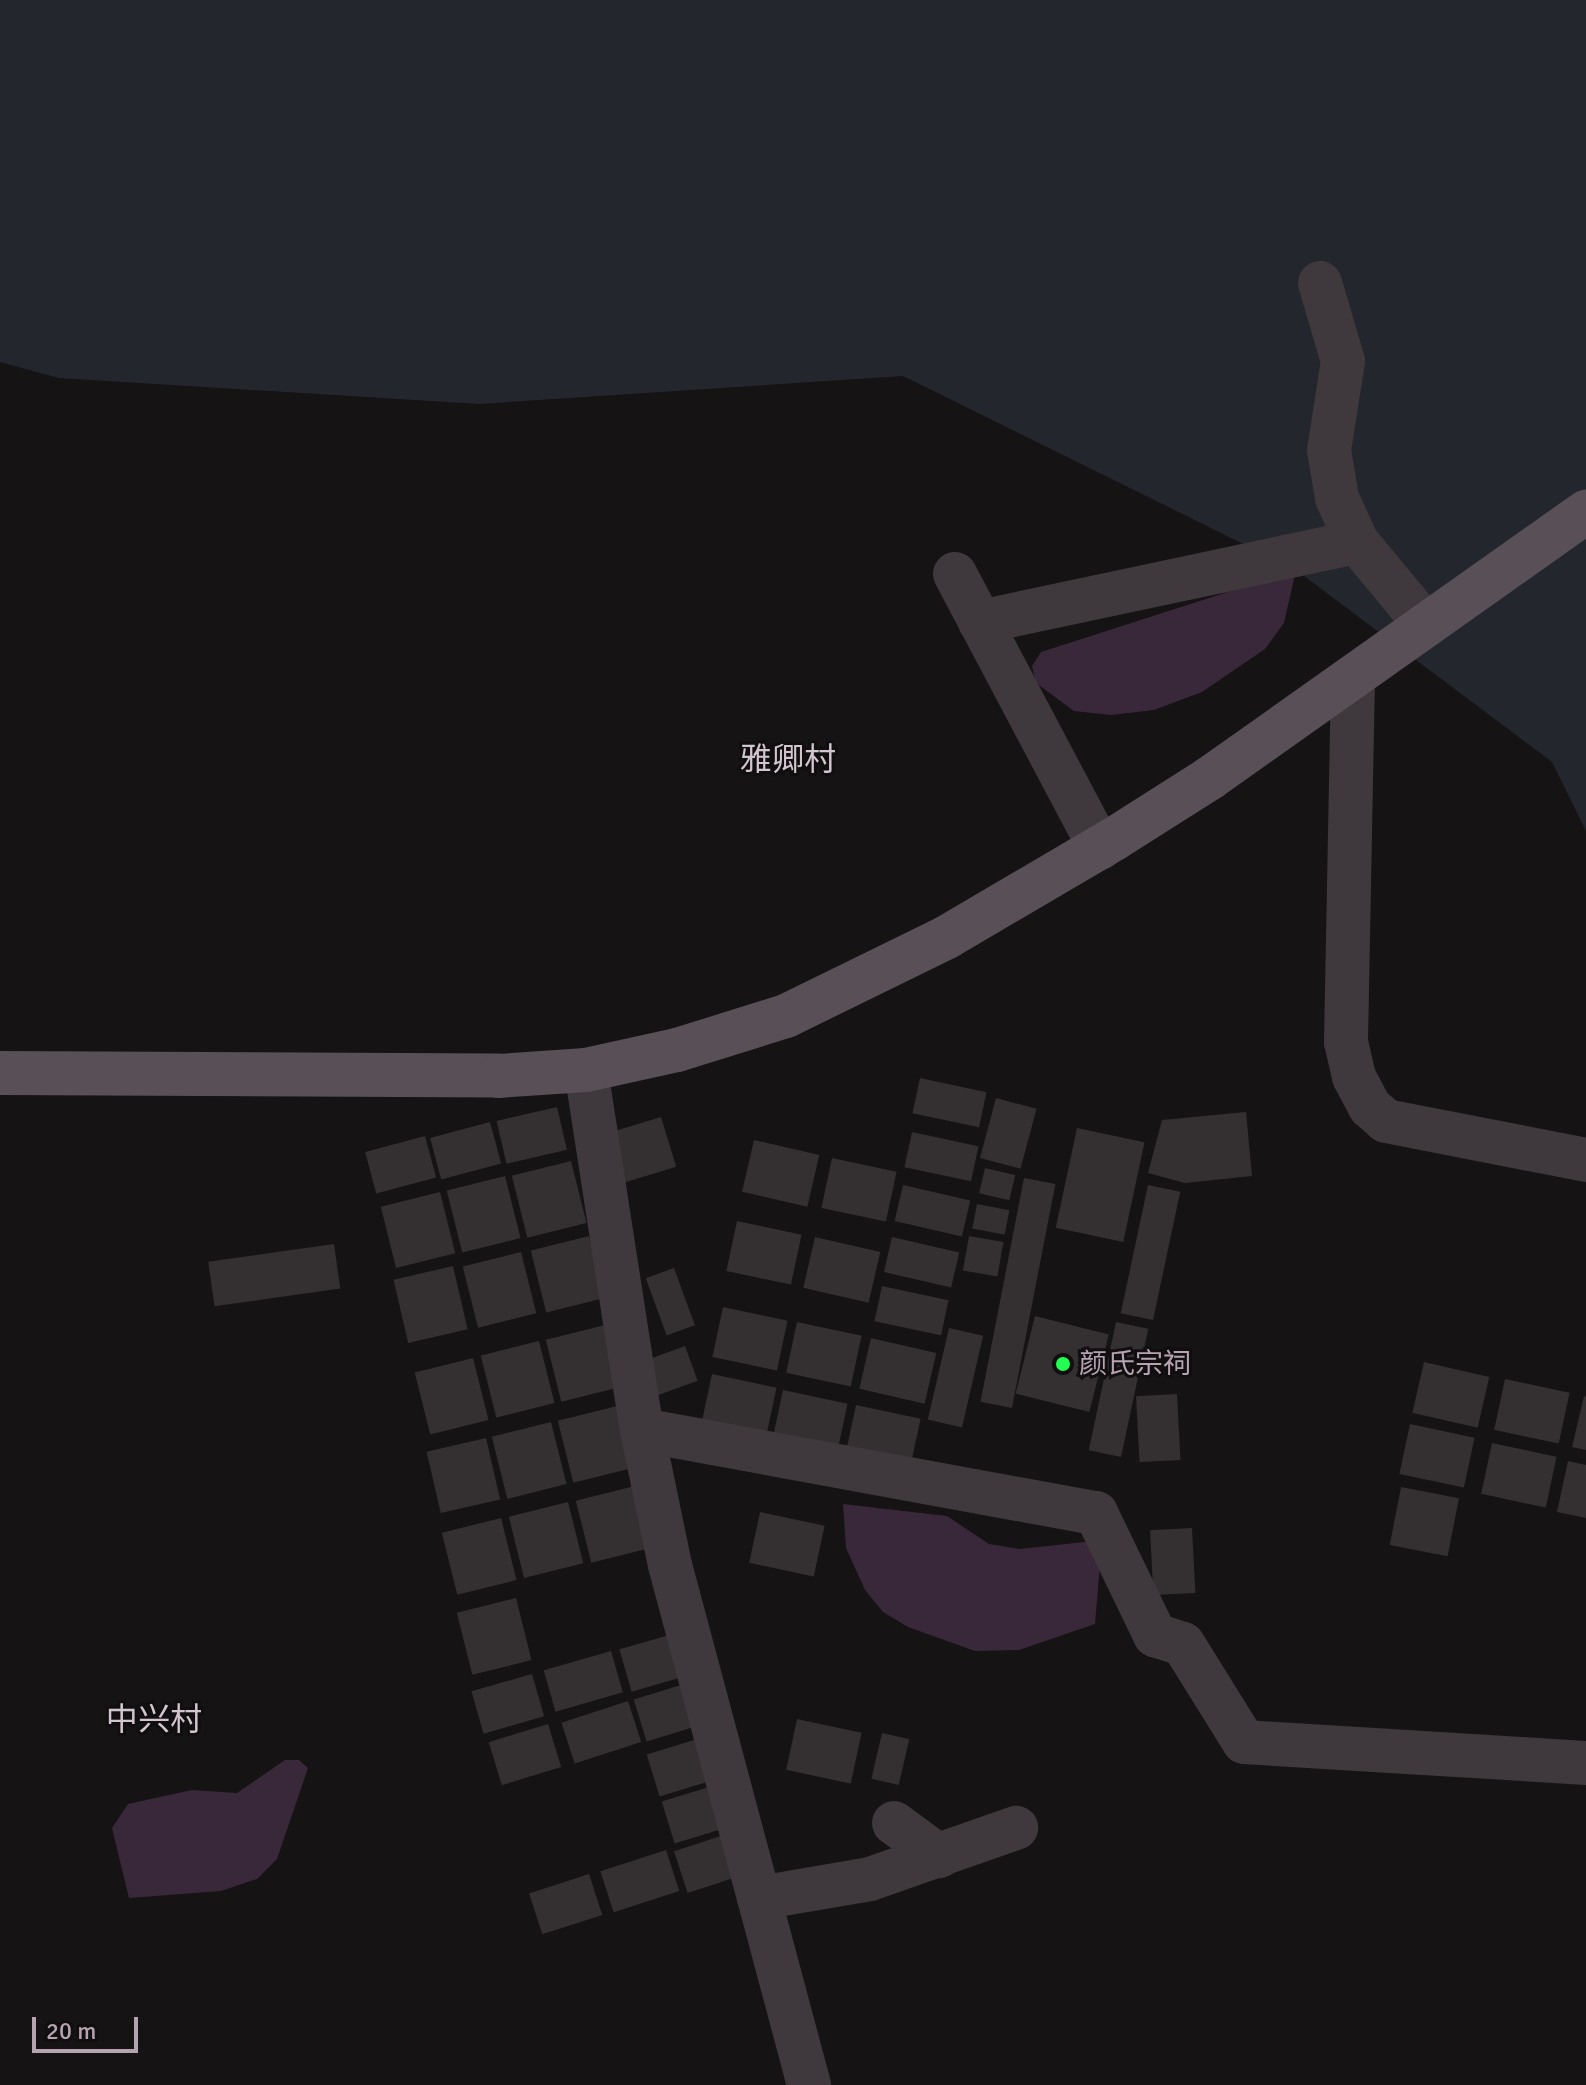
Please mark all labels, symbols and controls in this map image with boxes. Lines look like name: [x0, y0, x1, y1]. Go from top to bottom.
district label: 雅卿村: [740, 741, 836, 779]
place label: 颜氏宗祠: [1079, 1347, 1191, 1381]
marker: 颜氏宗祠: [1054, 1355, 1072, 1373]
district label: 中兴村: [106, 1701, 202, 1739]
scale bar: [36, 2001, 142, 2051]
text: 20 m: [46, 2016, 96, 2046]

